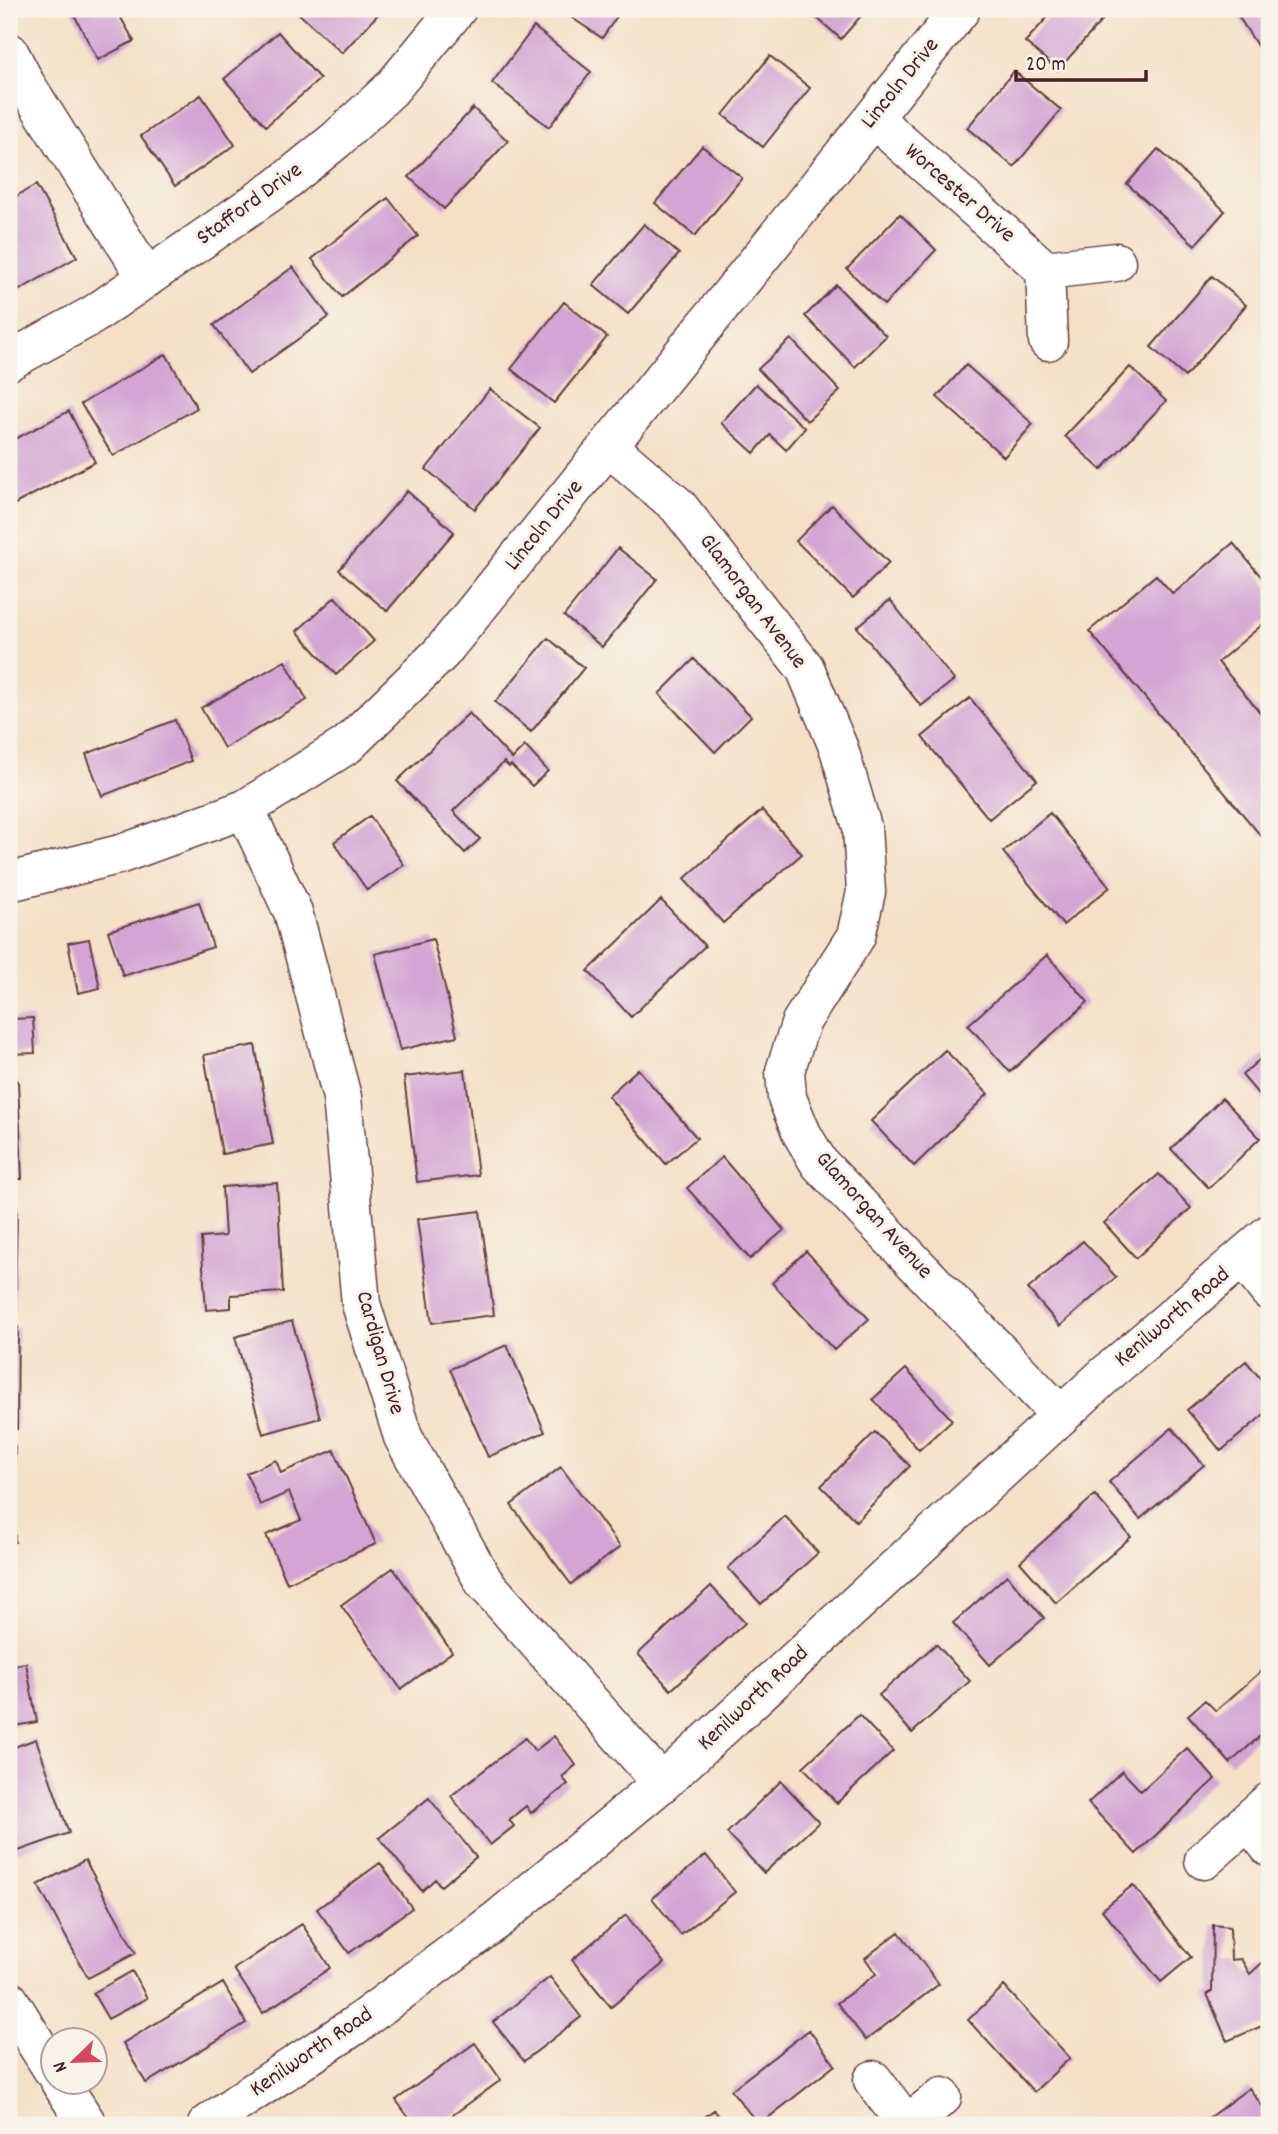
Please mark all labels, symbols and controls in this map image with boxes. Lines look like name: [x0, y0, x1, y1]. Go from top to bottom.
street label: Lincoln Drive: [854, 31, 948, 137]
scale bar: [1016, 38, 1145, 82]
text: 20 m: [1026, 51, 1066, 81]
street label: Worcester Drive: [896, 136, 1022, 252]
street label: Stafford Drive: [190, 155, 310, 255]
street label: Lincoln Drive: [498, 473, 592, 579]
street label: Glamorgan Avenue: [690, 527, 814, 677]
street label: Glamorgan Avenue: [806, 1145, 940, 1287]
street label: Kenilworth Road: [1108, 1260, 1238, 1376]
street label: Cardigan Drive: [346, 1288, 412, 1418]
street label: Kenilworth Road: [691, 1639, 817, 1759]
street label: Kenilworth Road: [244, 2000, 380, 2106]
north arrow: [38, 2025, 108, 2096]
text: N: [47, 2057, 76, 2076]

